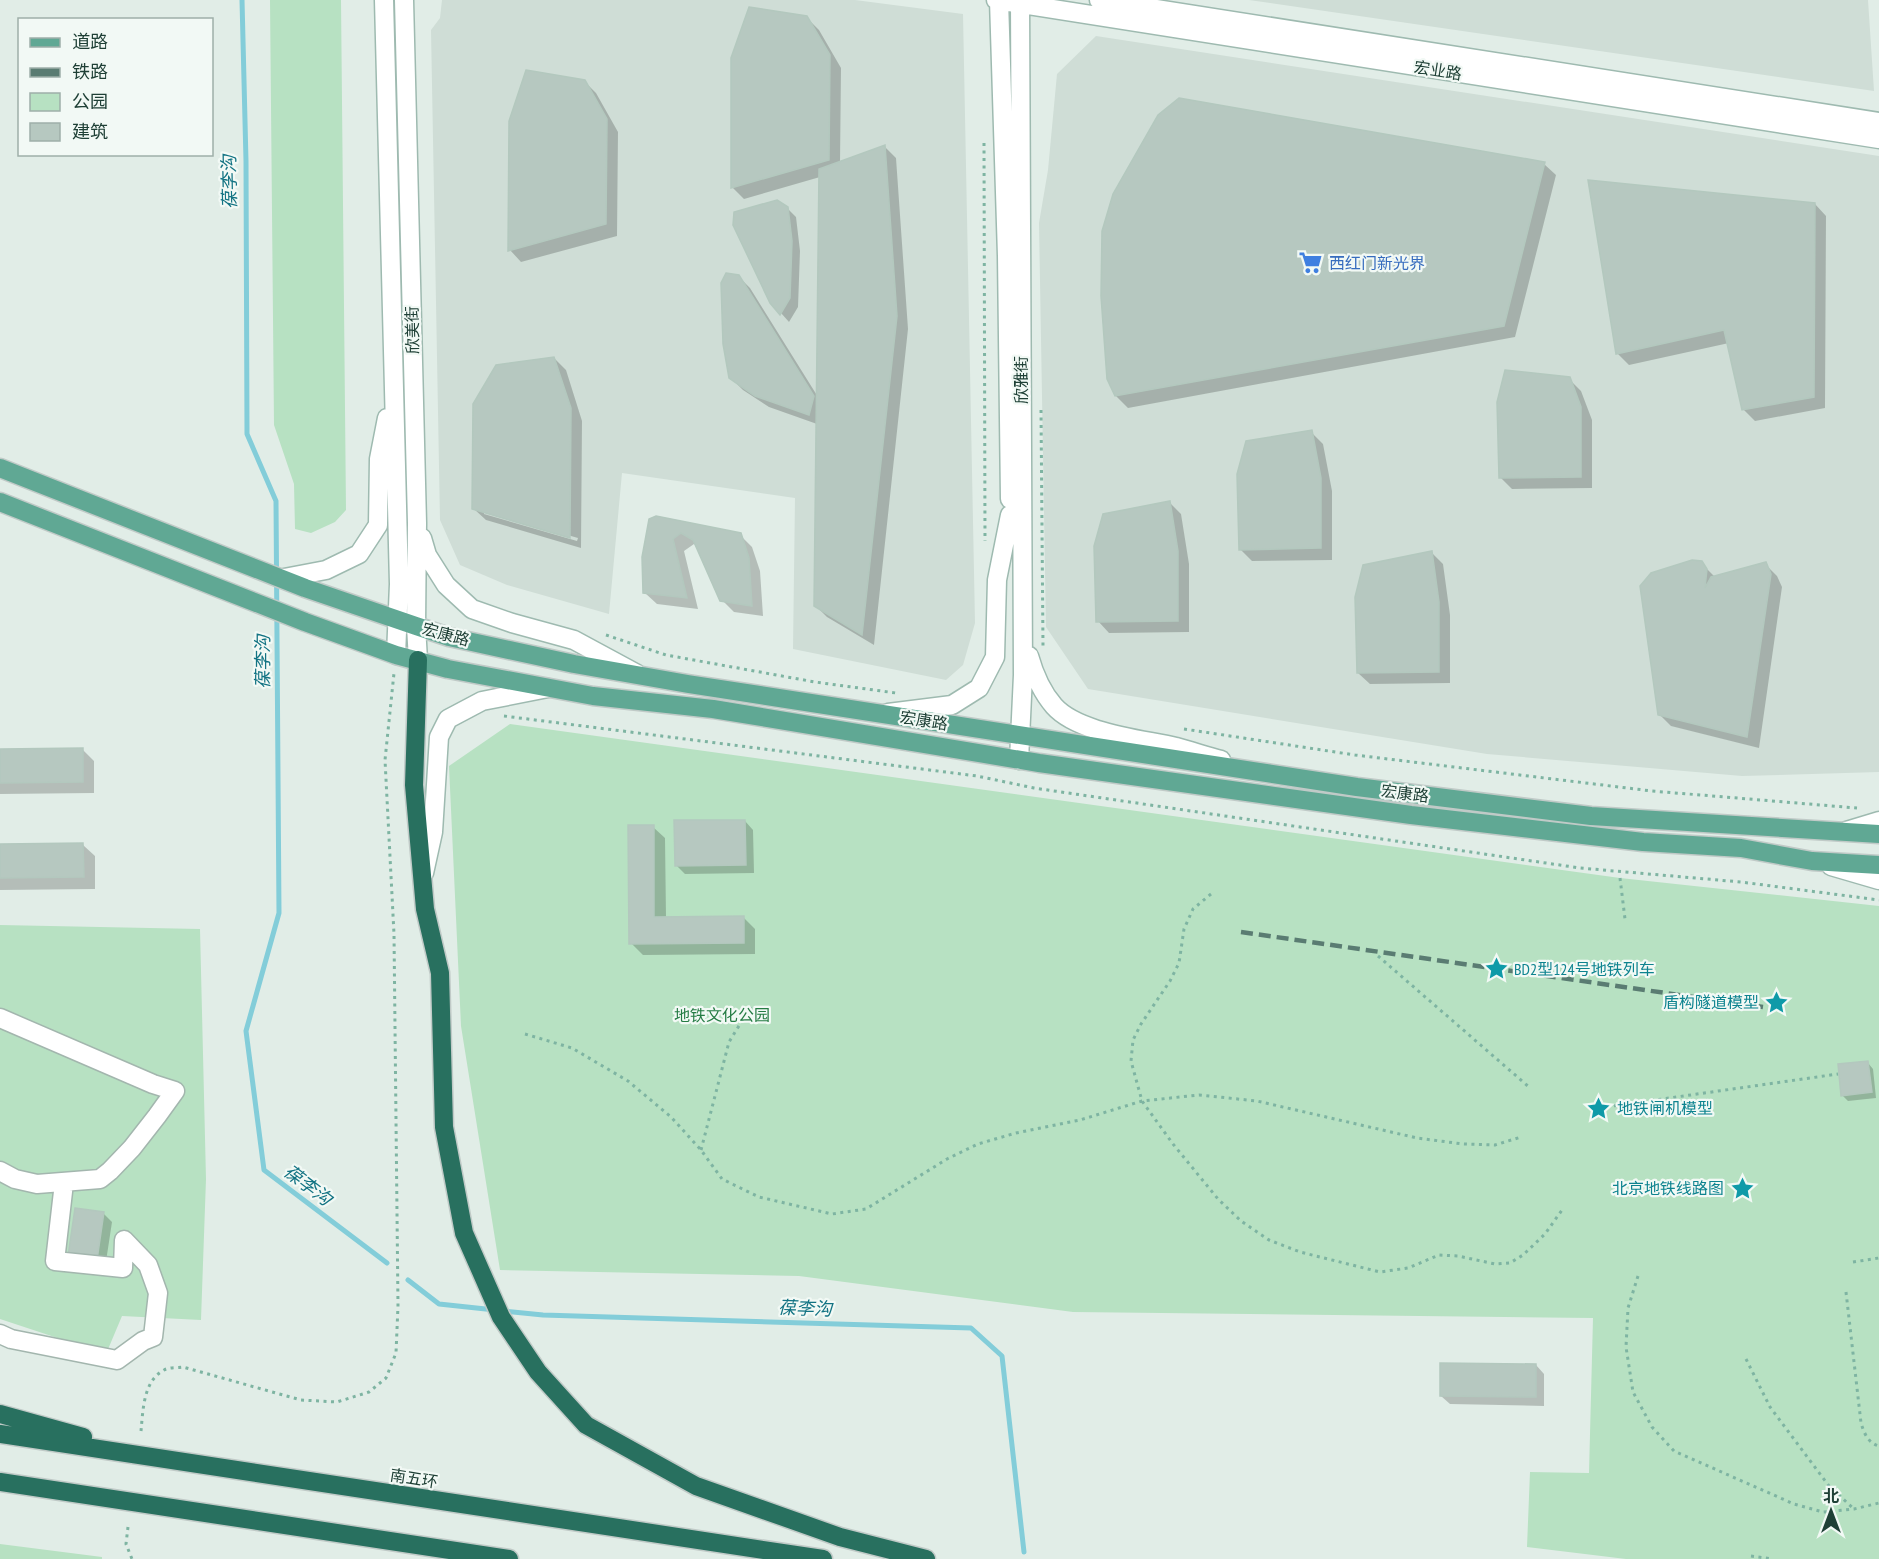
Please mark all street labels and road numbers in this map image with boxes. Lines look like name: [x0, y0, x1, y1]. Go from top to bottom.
street label: 宏业路: [1413, 56, 1463, 84]
street label: 欣美街: [402, 306, 422, 354]
street label: 欣雅街: [1011, 356, 1031, 404]
street label: 宏康路: [420, 618, 472, 650]
street label: 宏康路: [899, 706, 949, 734]
street label: 宏康路: [1380, 780, 1430, 806]
street label: 南五环: [389, 1464, 439, 1492]

